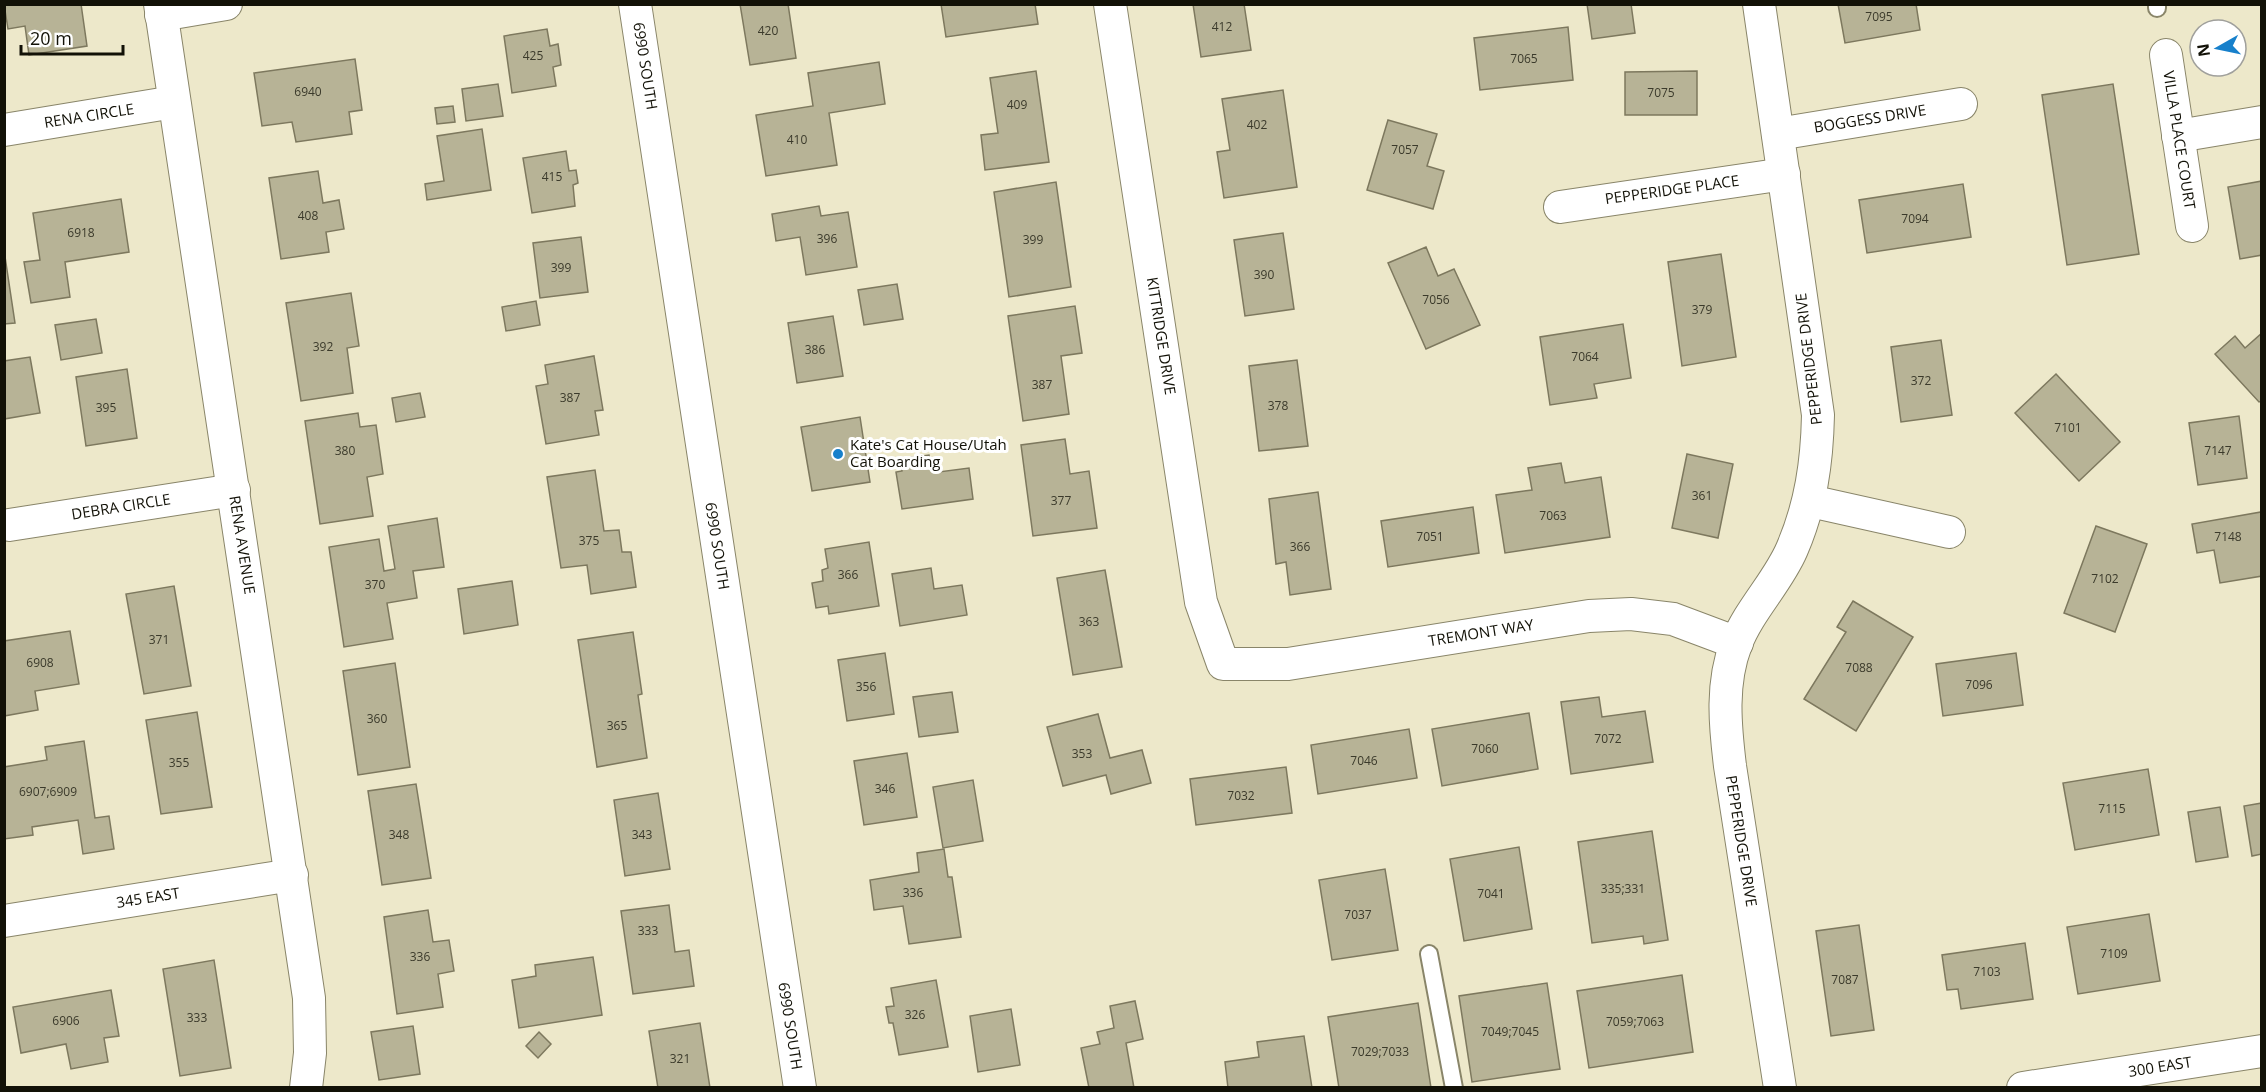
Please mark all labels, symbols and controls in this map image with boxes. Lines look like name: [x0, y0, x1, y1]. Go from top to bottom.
house number: 7095: [1865, 8, 1893, 25]
scale bar: [21, 18, 123, 56]
house number: 412: [1212, 18, 1232, 35]
north arrow: [2188, 18, 2248, 78]
street label: 6990 SOUTH: [629, 21, 663, 111]
house number: 420: [758, 22, 778, 39]
text: 20 m: [30, 26, 72, 50]
text: N: [2191, 42, 2215, 58]
house number: 425: [523, 47, 543, 64]
house number: 7065: [1510, 50, 1538, 67]
street label: VILLA PLACE COURT: [2159, 69, 2201, 211]
house number: 6940: [294, 83, 322, 100]
house number: 7075: [1647, 84, 1675, 101]
house number: 409: [1007, 96, 1027, 113]
street label: RENA CIRCLE: [42, 98, 135, 132]
street label: BOGGESS DRIVE: [1812, 99, 1927, 137]
house number: 402: [1247, 116, 1267, 133]
house number: 410: [787, 131, 807, 148]
house number: 7057: [1391, 141, 1419, 158]
house number: 415: [542, 168, 562, 185]
street label: PEPPERIDGE PLACE: [1603, 170, 1740, 208]
house number: 408: [298, 207, 318, 224]
house number: 7094: [1901, 210, 1929, 227]
house number: 6918: [67, 224, 95, 241]
house number: 396: [817, 230, 837, 247]
house number: 399: [1023, 231, 1043, 248]
house number: 399: [551, 259, 571, 276]
house number: 390: [1254, 266, 1274, 283]
street label: KITTRIDGE DRIVE: [1143, 276, 1181, 396]
house number: 7056: [1422, 291, 1450, 308]
street label: PEPPERIDGE DRIVE: [1790, 292, 1826, 426]
house number: 379: [1692, 301, 1712, 318]
house number: 392: [313, 338, 333, 355]
house number: 386: [805, 341, 825, 358]
house number: 7064: [1571, 348, 1599, 365]
house number: 372: [1911, 372, 1931, 389]
house number: 387: [1032, 376, 1052, 393]
house number: 387: [560, 389, 580, 406]
house number: 378: [1268, 397, 1288, 414]
house number: 395: [96, 399, 116, 416]
house number: 7101: [2054, 419, 2082, 436]
place label: Kate's Cat House/Utah Cat Boarding: [850, 434, 1007, 471]
house number: 380: [335, 442, 355, 459]
house number: 7147: [2204, 442, 2232, 459]
marker: Kate's Cat House/Utah Cat Boarding: [831, 447, 845, 461]
house number: 361: [1692, 487, 1712, 504]
street label: DEBRA CIRCLE: [70, 488, 172, 524]
house number: 377: [1051, 492, 1071, 509]
street label: RENA AVENUE: [225, 494, 261, 596]
street label: 6990 SOUTH: [701, 501, 735, 591]
house number: 7063: [1539, 507, 1567, 524]
house number: 7051: [1416, 528, 1444, 545]
house number: 7148: [2214, 528, 2242, 545]
house number: 375: [579, 532, 599, 549]
house number: 366: [1290, 538, 1310, 555]
house number: 366: [838, 566, 858, 583]
house number: 7102: [2091, 570, 2119, 587]
house number: 370: [365, 576, 385, 593]
house number: 363: [1079, 613, 1099, 630]
street label: TREMONT WAY: [1427, 614, 1535, 650]
house number: 371: [149, 631, 169, 648]
house number: 6908: [26, 654, 54, 671]
house number: 7088: [1845, 659, 1873, 676]
house number: 7096: [1965, 676, 1993, 693]
house number: 356: [856, 678, 876, 695]
house number: 360: [367, 710, 387, 727]
house number: 365: [607, 717, 627, 734]
house number: 7072: [1594, 730, 1622, 747]
house number: 7060: [1471, 740, 1499, 757]
house number: 353: [1072, 745, 1092, 762]
house number: 7046: [1350, 752, 1378, 769]
house number: 355: [169, 754, 189, 771]
street label: PEPPERIDGE DRIVE: [1722, 774, 1762, 908]
house number: 346: [875, 780, 895, 797]
house number: 6907;6909: [19, 783, 77, 800]
house number: 7032: [1227, 787, 1255, 804]
house number: 7115: [2098, 800, 2126, 817]
house number: 348: [389, 826, 409, 843]
house number: 343: [632, 826, 652, 843]
house number: 335;331: [1601, 880, 1645, 897]
street label: 345 EAST: [115, 882, 182, 912]
house number: 336: [903, 884, 923, 901]
house number: 7041: [1477, 885, 1505, 902]
house number: 7037: [1344, 906, 1372, 923]
house number: 333: [638, 922, 658, 939]
house number: 7109: [2100, 945, 2128, 962]
house number: 336: [410, 948, 430, 965]
house number: 7103: [1973, 963, 2001, 980]
house number: 7087: [1831, 971, 1859, 988]
street label: 6990 SOUTH: [774, 981, 808, 1071]
house number: 326: [905, 1006, 925, 1023]
house number: 333: [187, 1009, 207, 1026]
house number: 6906: [52, 1012, 80, 1029]
house number: 7059;7063: [1606, 1013, 1664, 1030]
house number: 7049;7045: [1481, 1023, 1539, 1040]
house number: 7029;7033: [1351, 1043, 1409, 1060]
house number: 321: [670, 1050, 690, 1067]
street label: 300 EAST: [2127, 1051, 2194, 1081]

